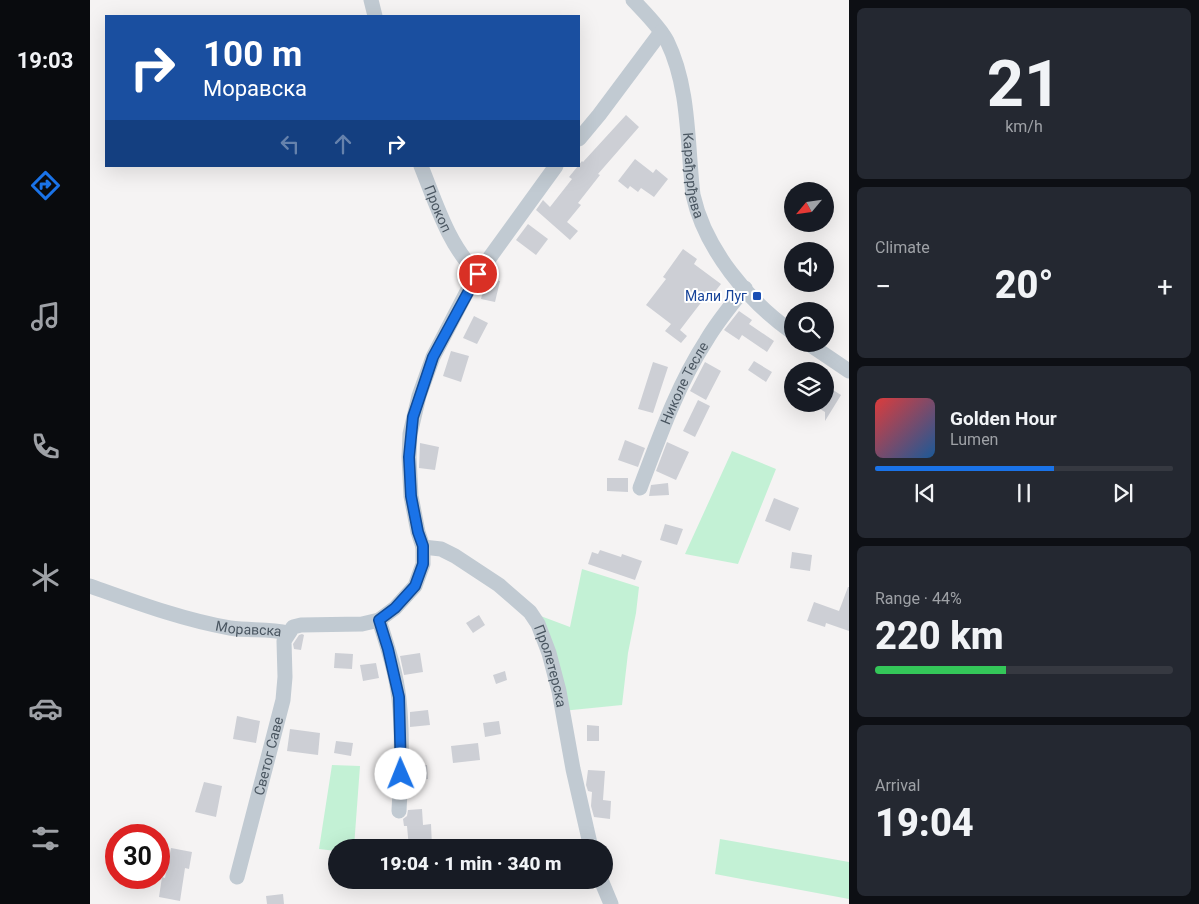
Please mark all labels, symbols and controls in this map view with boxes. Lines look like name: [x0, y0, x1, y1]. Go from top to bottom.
text: 100 m: [203, 34, 302, 75]
icon: right: [120, 35, 185, 100]
text: 21: [987, 46, 1061, 122]
text: 19:03: [17, 48, 73, 73]
text: Моравска: [203, 76, 307, 101]
text: km/h: [1005, 117, 1043, 136]
icon: left: [276, 130, 304, 158]
icon: ahead: [329, 130, 357, 158]
icon: right: [382, 130, 410, 158]
street label: Карађорђева: [680, 132, 707, 220]
icon: directions: [28, 168, 63, 203]
north arrow: [784, 182, 834, 232]
map controls: [784, 182, 834, 412]
street label: Прокоп: [421, 183, 455, 235]
text: Climate: [875, 238, 930, 257]
button: sound: [784, 242, 834, 292]
pin: [457, 253, 499, 295]
icon: arrive: [464, 260, 492, 288]
text: 20°: [995, 263, 1053, 307]
text: −: [875, 270, 891, 303]
text: +: [1157, 270, 1173, 303]
place label: Мали Луг: [685, 288, 747, 304]
marker: Мали Луг: [751, 290, 763, 302]
icon: music: [28, 299, 63, 334]
button: search: [784, 302, 834, 352]
street label: Николе Тесле: [657, 339, 712, 427]
button: layers: [784, 362, 834, 412]
text: Golden Hour: [950, 407, 1057, 430]
icon: phone: [28, 429, 63, 464]
text: Lumen: [950, 430, 998, 449]
icon: previous: [911, 479, 939, 507]
icon: pause: [1010, 479, 1038, 507]
icon: next: [1109, 479, 1137, 507]
icon: climate: [28, 560, 63, 595]
text: Range · 44%: [875, 589, 962, 608]
text: 220 km: [875, 614, 1004, 658]
street label: Моравска: [214, 617, 283, 639]
street label: Пролетерска: [531, 622, 570, 708]
icon: car: [28, 691, 63, 726]
street label: Светог Саве: [251, 715, 286, 797]
position arrow: [374, 747, 426, 799]
text: Arrival: [875, 776, 920, 795]
text: 19:04: [875, 801, 974, 845]
icon: filters: [28, 821, 63, 856]
speed limit sign: 30: [105, 824, 170, 889]
text: 19:04 · 1 min · 340 m: [379, 852, 562, 875]

